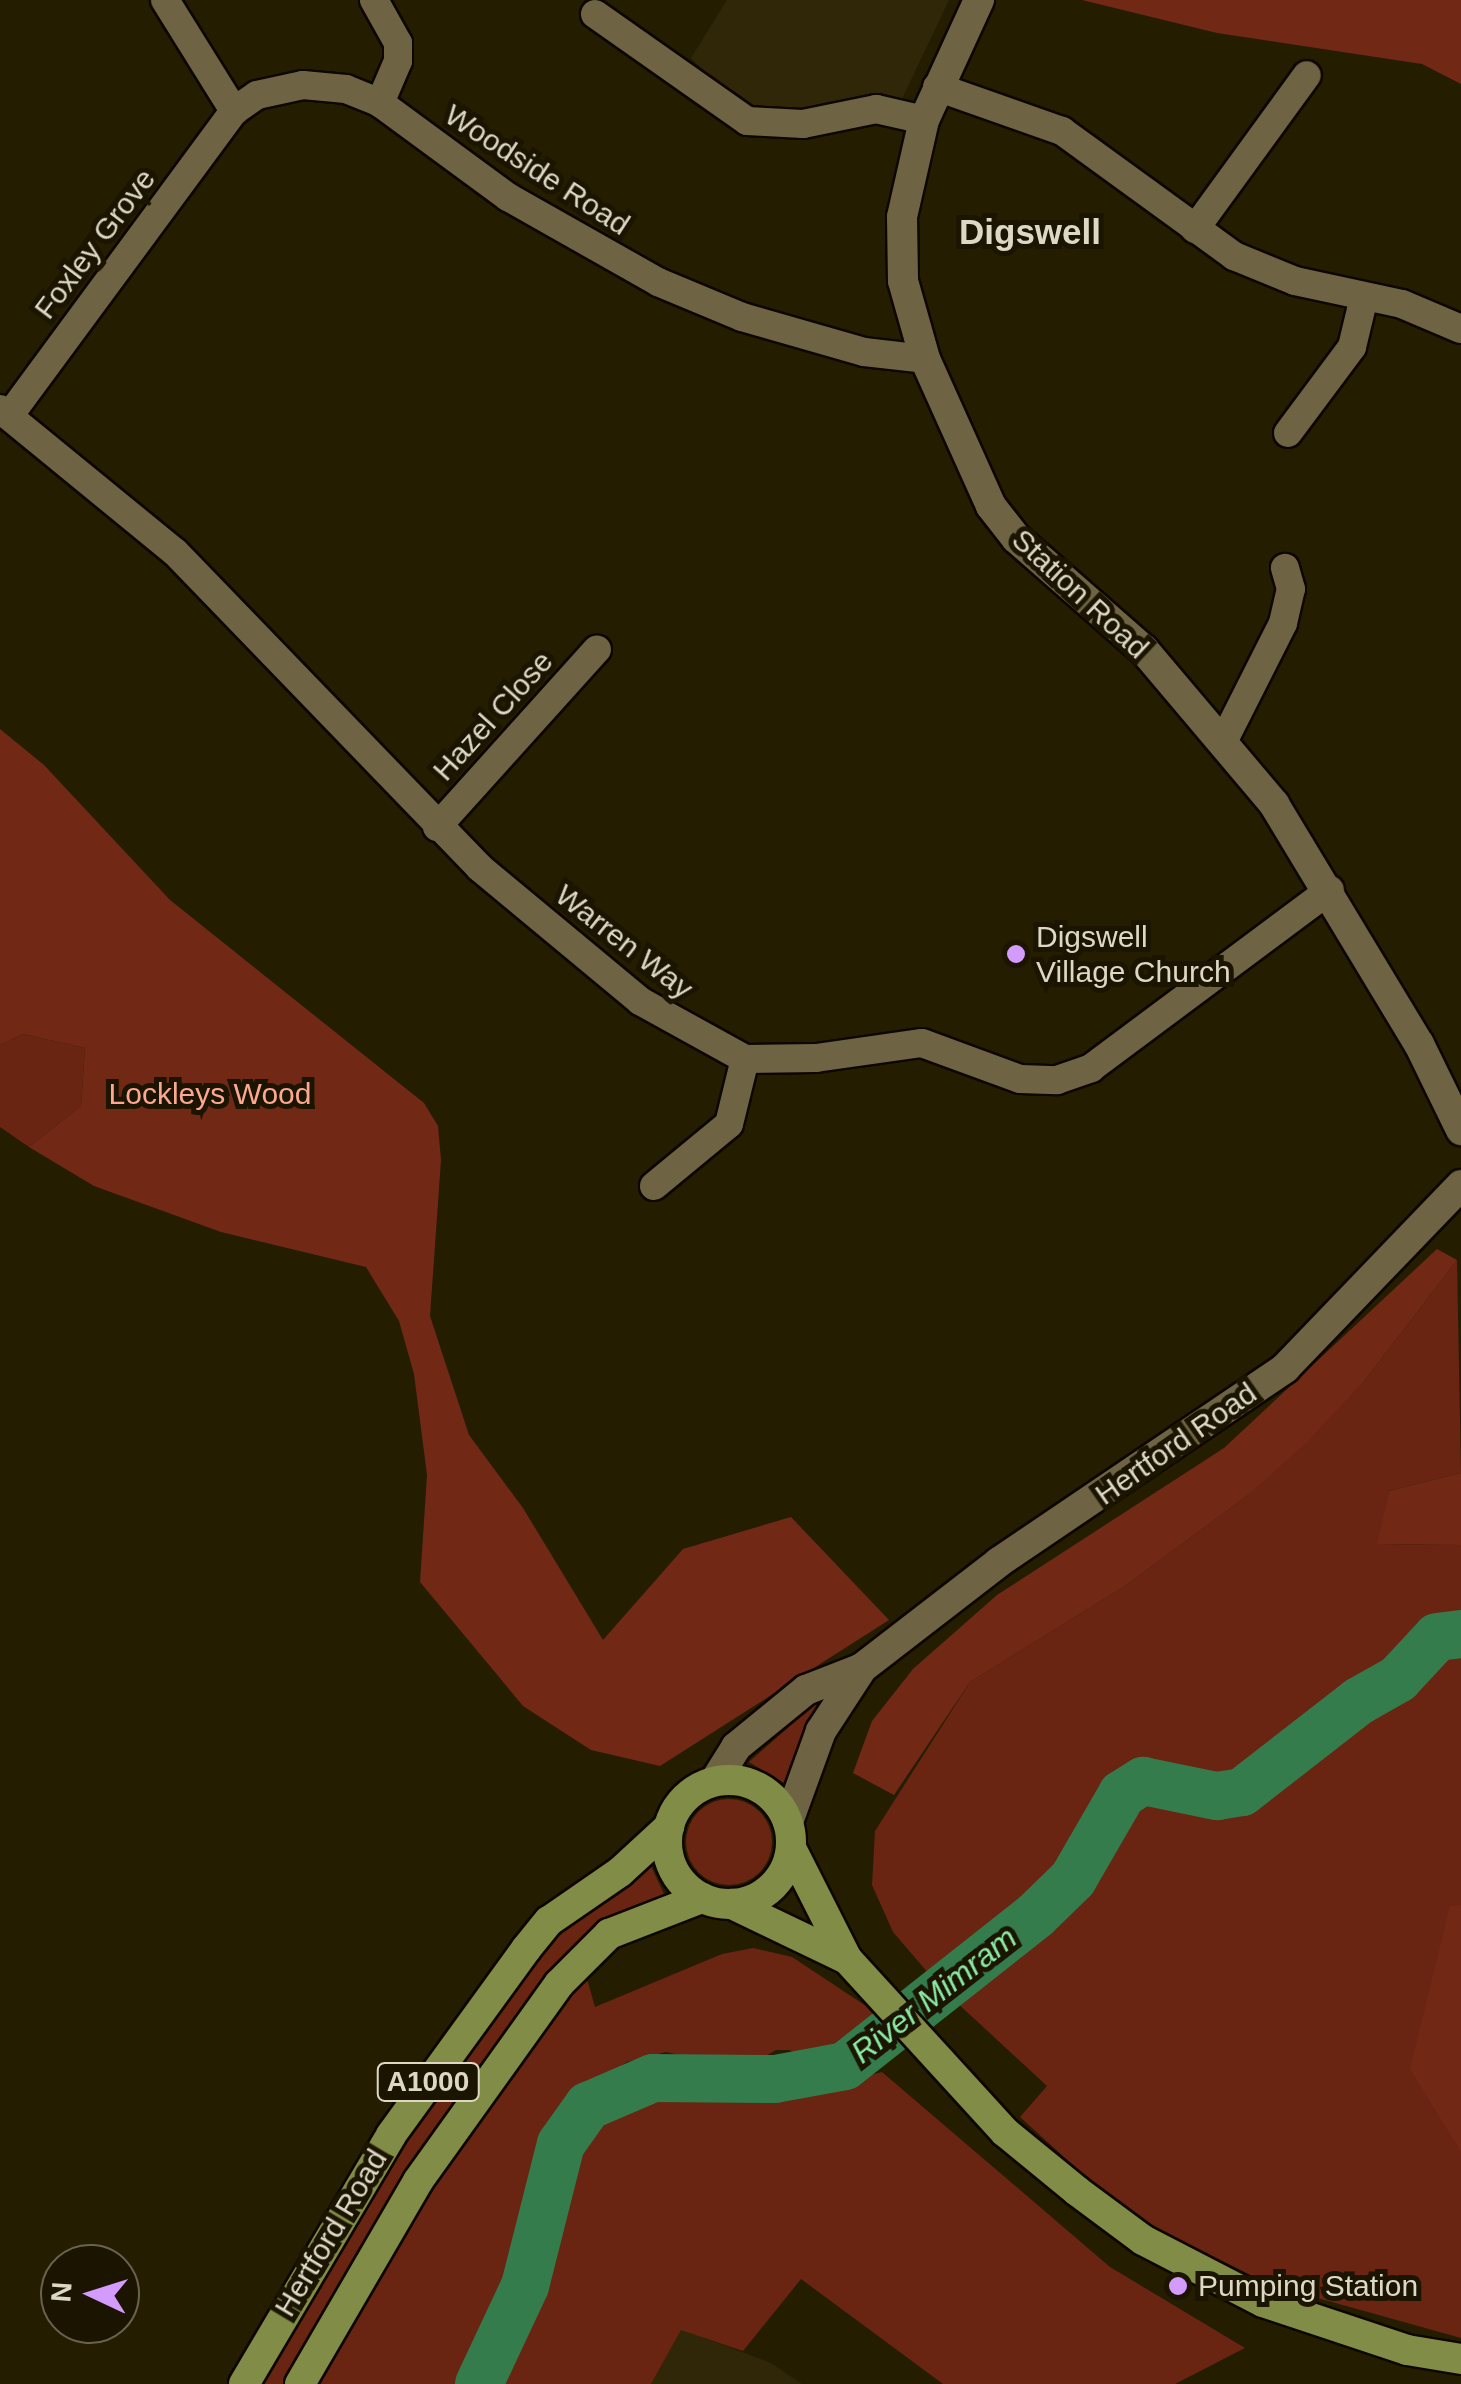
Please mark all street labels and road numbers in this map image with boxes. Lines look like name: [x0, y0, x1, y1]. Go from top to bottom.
street label: Woodside Road: [438, 97, 636, 243]
street label: Foxley Grove: [27, 162, 163, 326]
street label: Station Road: [1004, 522, 1156, 666]
street label: Hazel Close: [426, 644, 560, 788]
street label: Warren Way: [548, 877, 700, 1007]
street label: Hertford Road: [1089, 1375, 1263, 1513]
road number: A1000: [376, 2059, 480, 2105]
street label: Hertford Road: [267, 2143, 395, 2323]

